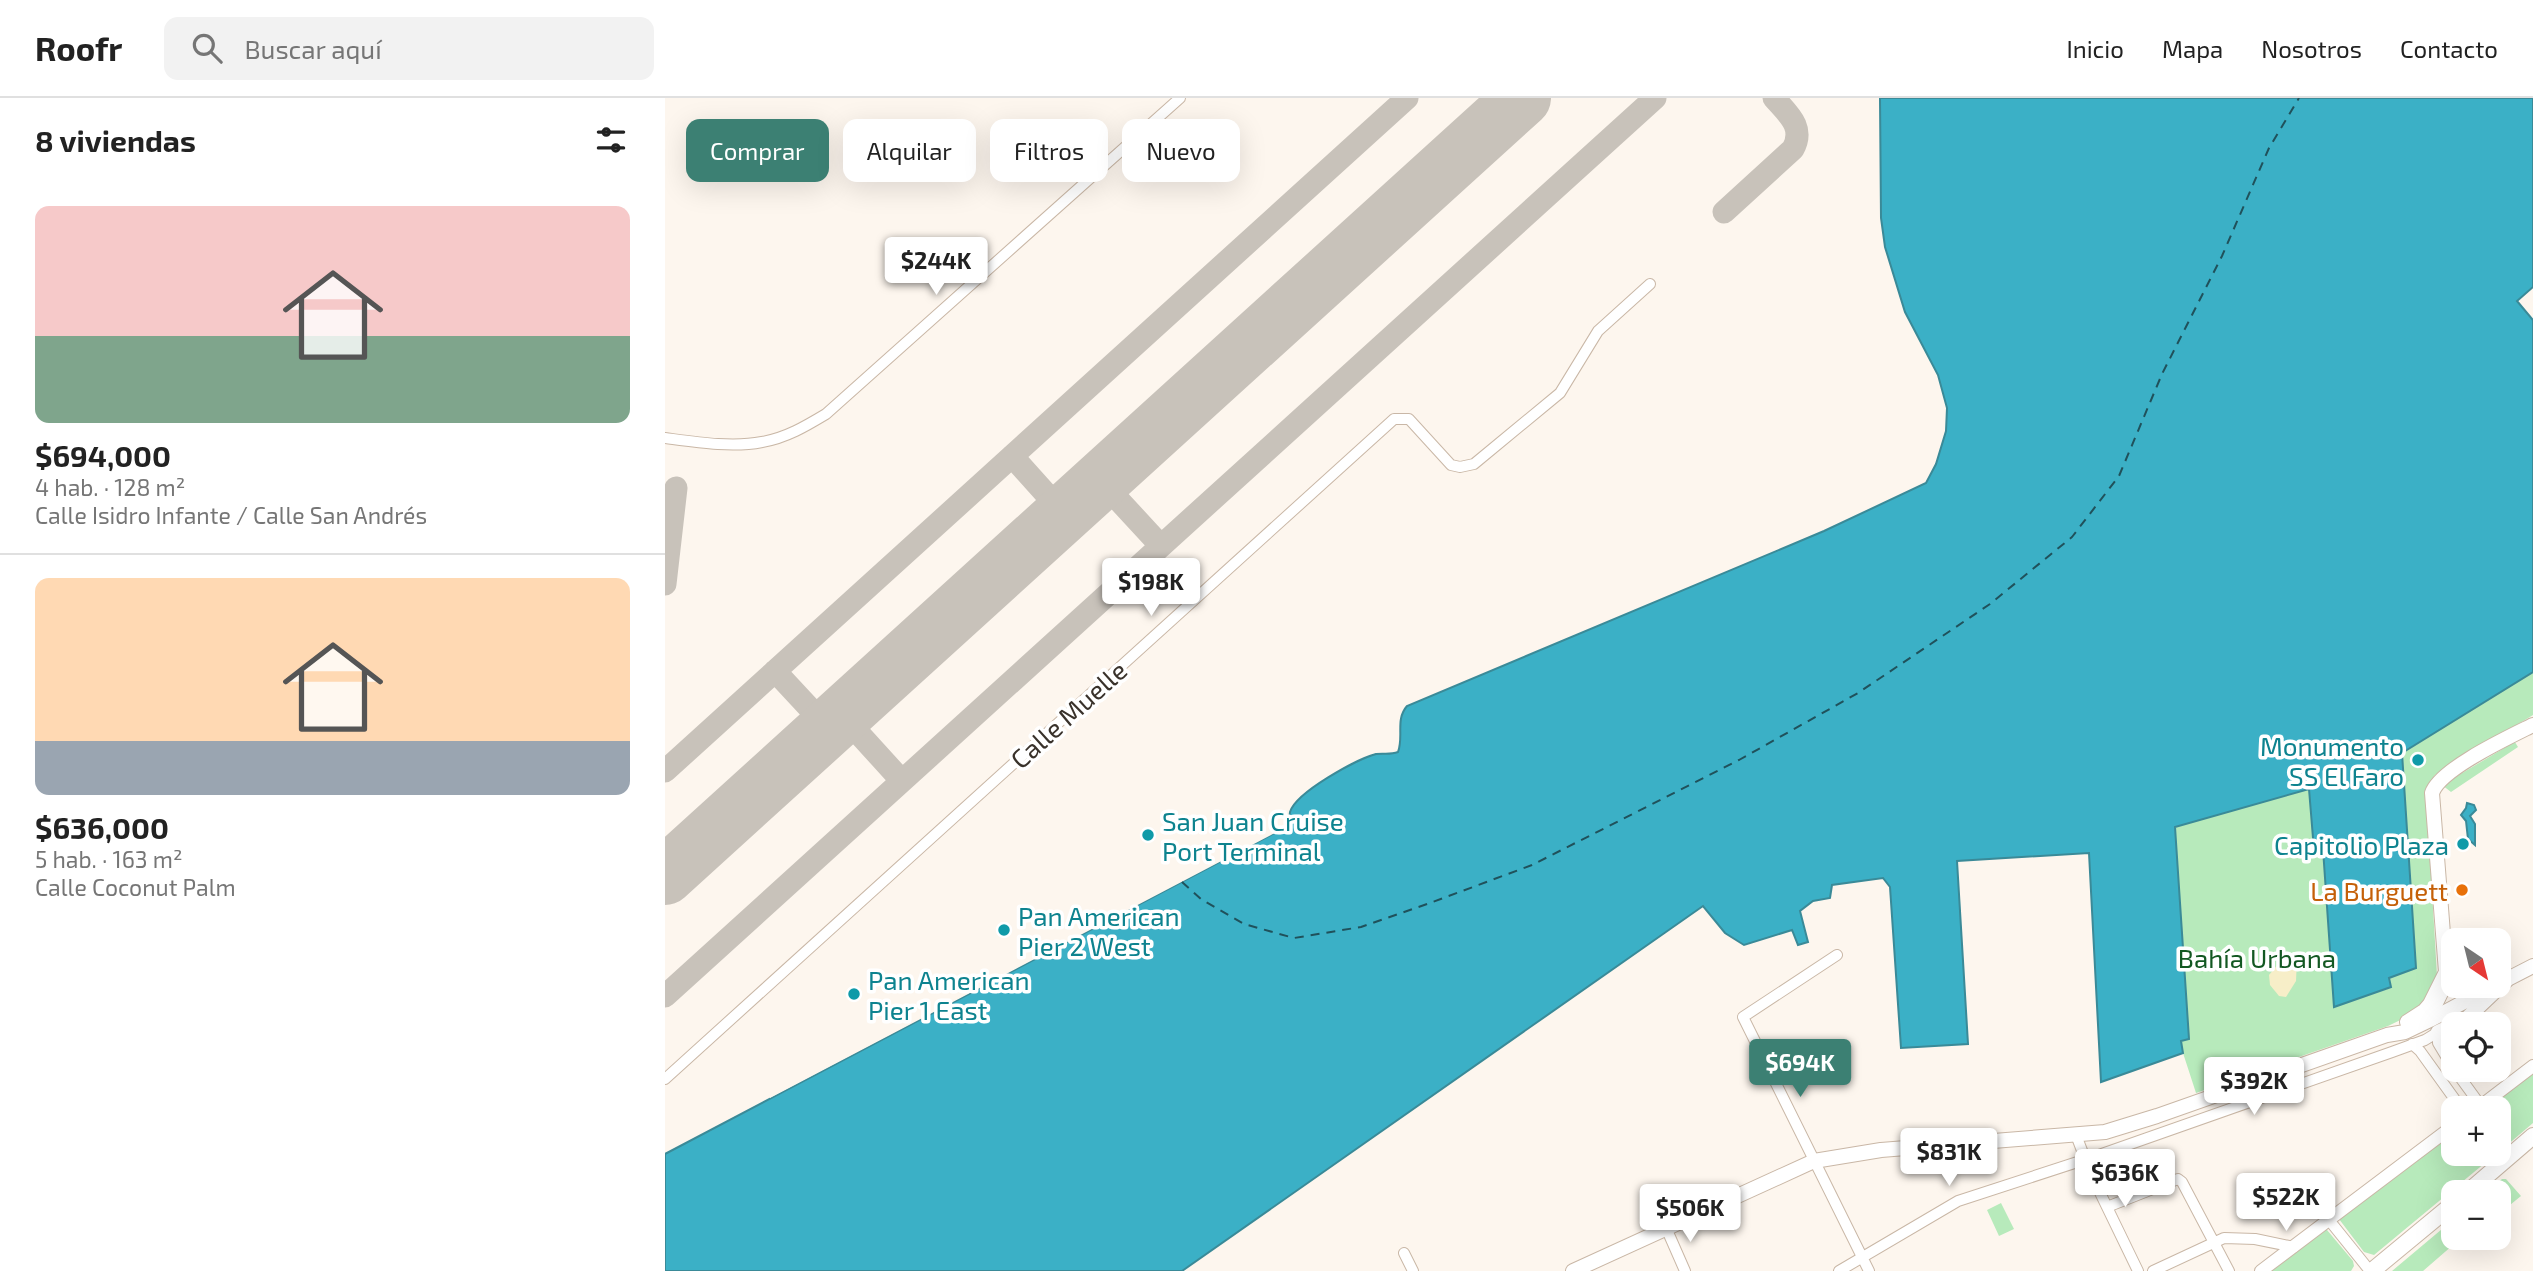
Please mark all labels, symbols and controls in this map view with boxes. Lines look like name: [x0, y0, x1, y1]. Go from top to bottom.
search box: [164, 17, 654, 80]
text: Roofr: [35, 28, 122, 68]
icon: search: [188, 29, 226, 67]
text: Buscar aquí: [244, 33, 382, 64]
text: Inicio: [2066, 34, 2124, 63]
text: Mapa: [2162, 34, 2223, 63]
text: Nosotros: [2261, 34, 2362, 63]
text: Contacto: [2400, 34, 2498, 63]
chip: Comprar: [686, 119, 829, 182]
chip: Alquilar: [843, 119, 976, 182]
chip: Filtros: [990, 119, 1108, 182]
chip: Nuevo: [1122, 119, 1240, 182]
icon: filters: [592, 121, 630, 159]
text: 8 viviendas: [35, 122, 196, 158]
pin: $244K: [887, 238, 985, 297]
text: $244K: [901, 246, 971, 274]
icon: home: [270, 252, 396, 378]
text: $694,000: [35, 437, 171, 473]
text: 4 hab. · 128 m²: [35, 473, 185, 501]
text: Calle Isidro Infante / Calle San Andrés: [35, 501, 427, 529]
pin: $198K: [1102, 559, 1200, 618]
text: $198K: [1118, 567, 1184, 595]
icon: home: [270, 624, 396, 750]
street label: Calle Muelle: [1004, 654, 1132, 774]
place label: Monumento SS El Faro: [2260, 730, 2404, 791]
marker: Monumento SS El Faro: [2410, 752, 2426, 768]
place label: San Juan Cruise Port Terminal: [1162, 805, 1344, 866]
text: $636,000: [35, 809, 169, 845]
marker: San Juan Cruise Port Terminal: [1140, 827, 1156, 843]
place label: Capitolio Plaza: [2274, 829, 2449, 860]
marker: Capitolio Plaza: [2455, 836, 2471, 852]
text: 5 hab. · 163 m²: [35, 845, 182, 873]
text: Calle Coconut Palm: [35, 873, 236, 901]
place label: La Burguett: [2310, 875, 2448, 906]
marker: La Burguett: [2454, 882, 2470, 898]
place label: Pan American Pier 2 West: [1018, 900, 1180, 961]
marker: Pan American Pier 2 West: [996, 922, 1012, 938]
north arrow: [2441, 928, 2511, 998]
map controls: [2441, 928, 2511, 1250]
park label: Bahía Urbana: [2178, 942, 2336, 973]
place label: Pan American Pier 1 East: [868, 964, 1030, 1025]
marker: Pan American Pier 1 East: [846, 986, 862, 1002]
button: locate: [2441, 1012, 2511, 1082]
pin: $694K: [1751, 1040, 1849, 1099]
text: $694K: [1765, 1048, 1835, 1076]
pin: $392K: [2205, 1058, 2303, 1117]
text: $392K: [2220, 1066, 2288, 1094]
button: +: [2441, 1096, 2511, 1166]
pin: $831K: [1900, 1128, 1998, 1188]
text: $831K: [1916, 1137, 1982, 1165]
pin: $636K: [2076, 1150, 2174, 1209]
text: $636K: [2091, 1158, 2159, 1186]
pin: $522K: [2237, 1174, 2335, 1233]
button: −: [2441, 1180, 2511, 1250]
text: $522K: [2252, 1182, 2320, 1210]
pin: $506K: [1641, 1184, 1739, 1244]
text: $506K: [1656, 1193, 1724, 1221]

